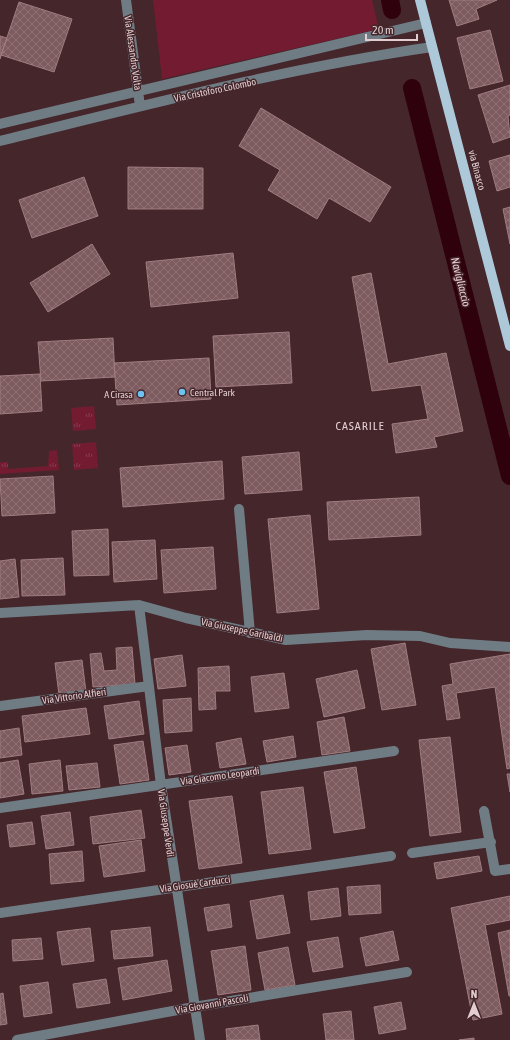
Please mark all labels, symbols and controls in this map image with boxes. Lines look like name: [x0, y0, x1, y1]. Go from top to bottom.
street label: Via Alessandro Volta: [122, 15, 144, 91]
scale bar: [366, 16, 417, 42]
text: 20 m: [372, 23, 394, 37]
street label: Via Cristoforo Colombo: [173, 76, 257, 104]
street label: via Binasco: [466, 149, 488, 191]
water label: Navigliaccio: [449, 256, 473, 308]
marker: Central Park: [177, 387, 187, 397]
place label: Central Park: [190, 387, 235, 398]
place label: A Cirasa: [104, 389, 133, 400]
marker: A Cirasa: [136, 389, 146, 399]
district label: CASARILE: [335, 419, 385, 433]
street label: Via Giuseppe Garibaldi: [200, 616, 284, 644]
street label: Via Vittorio Alfieri: [41, 686, 107, 706]
street label: Via Giacomo Leopardi: [180, 765, 260, 787]
street label: Via Giuseppe Verdi: [156, 788, 176, 858]
street label: Via Giosuè Carducci: [159, 874, 231, 894]
north arrow: [454, 984, 494, 1024]
text: N: [471, 988, 477, 1000]
street label: Via Giovanni Pascoli: [175, 992, 249, 1016]

